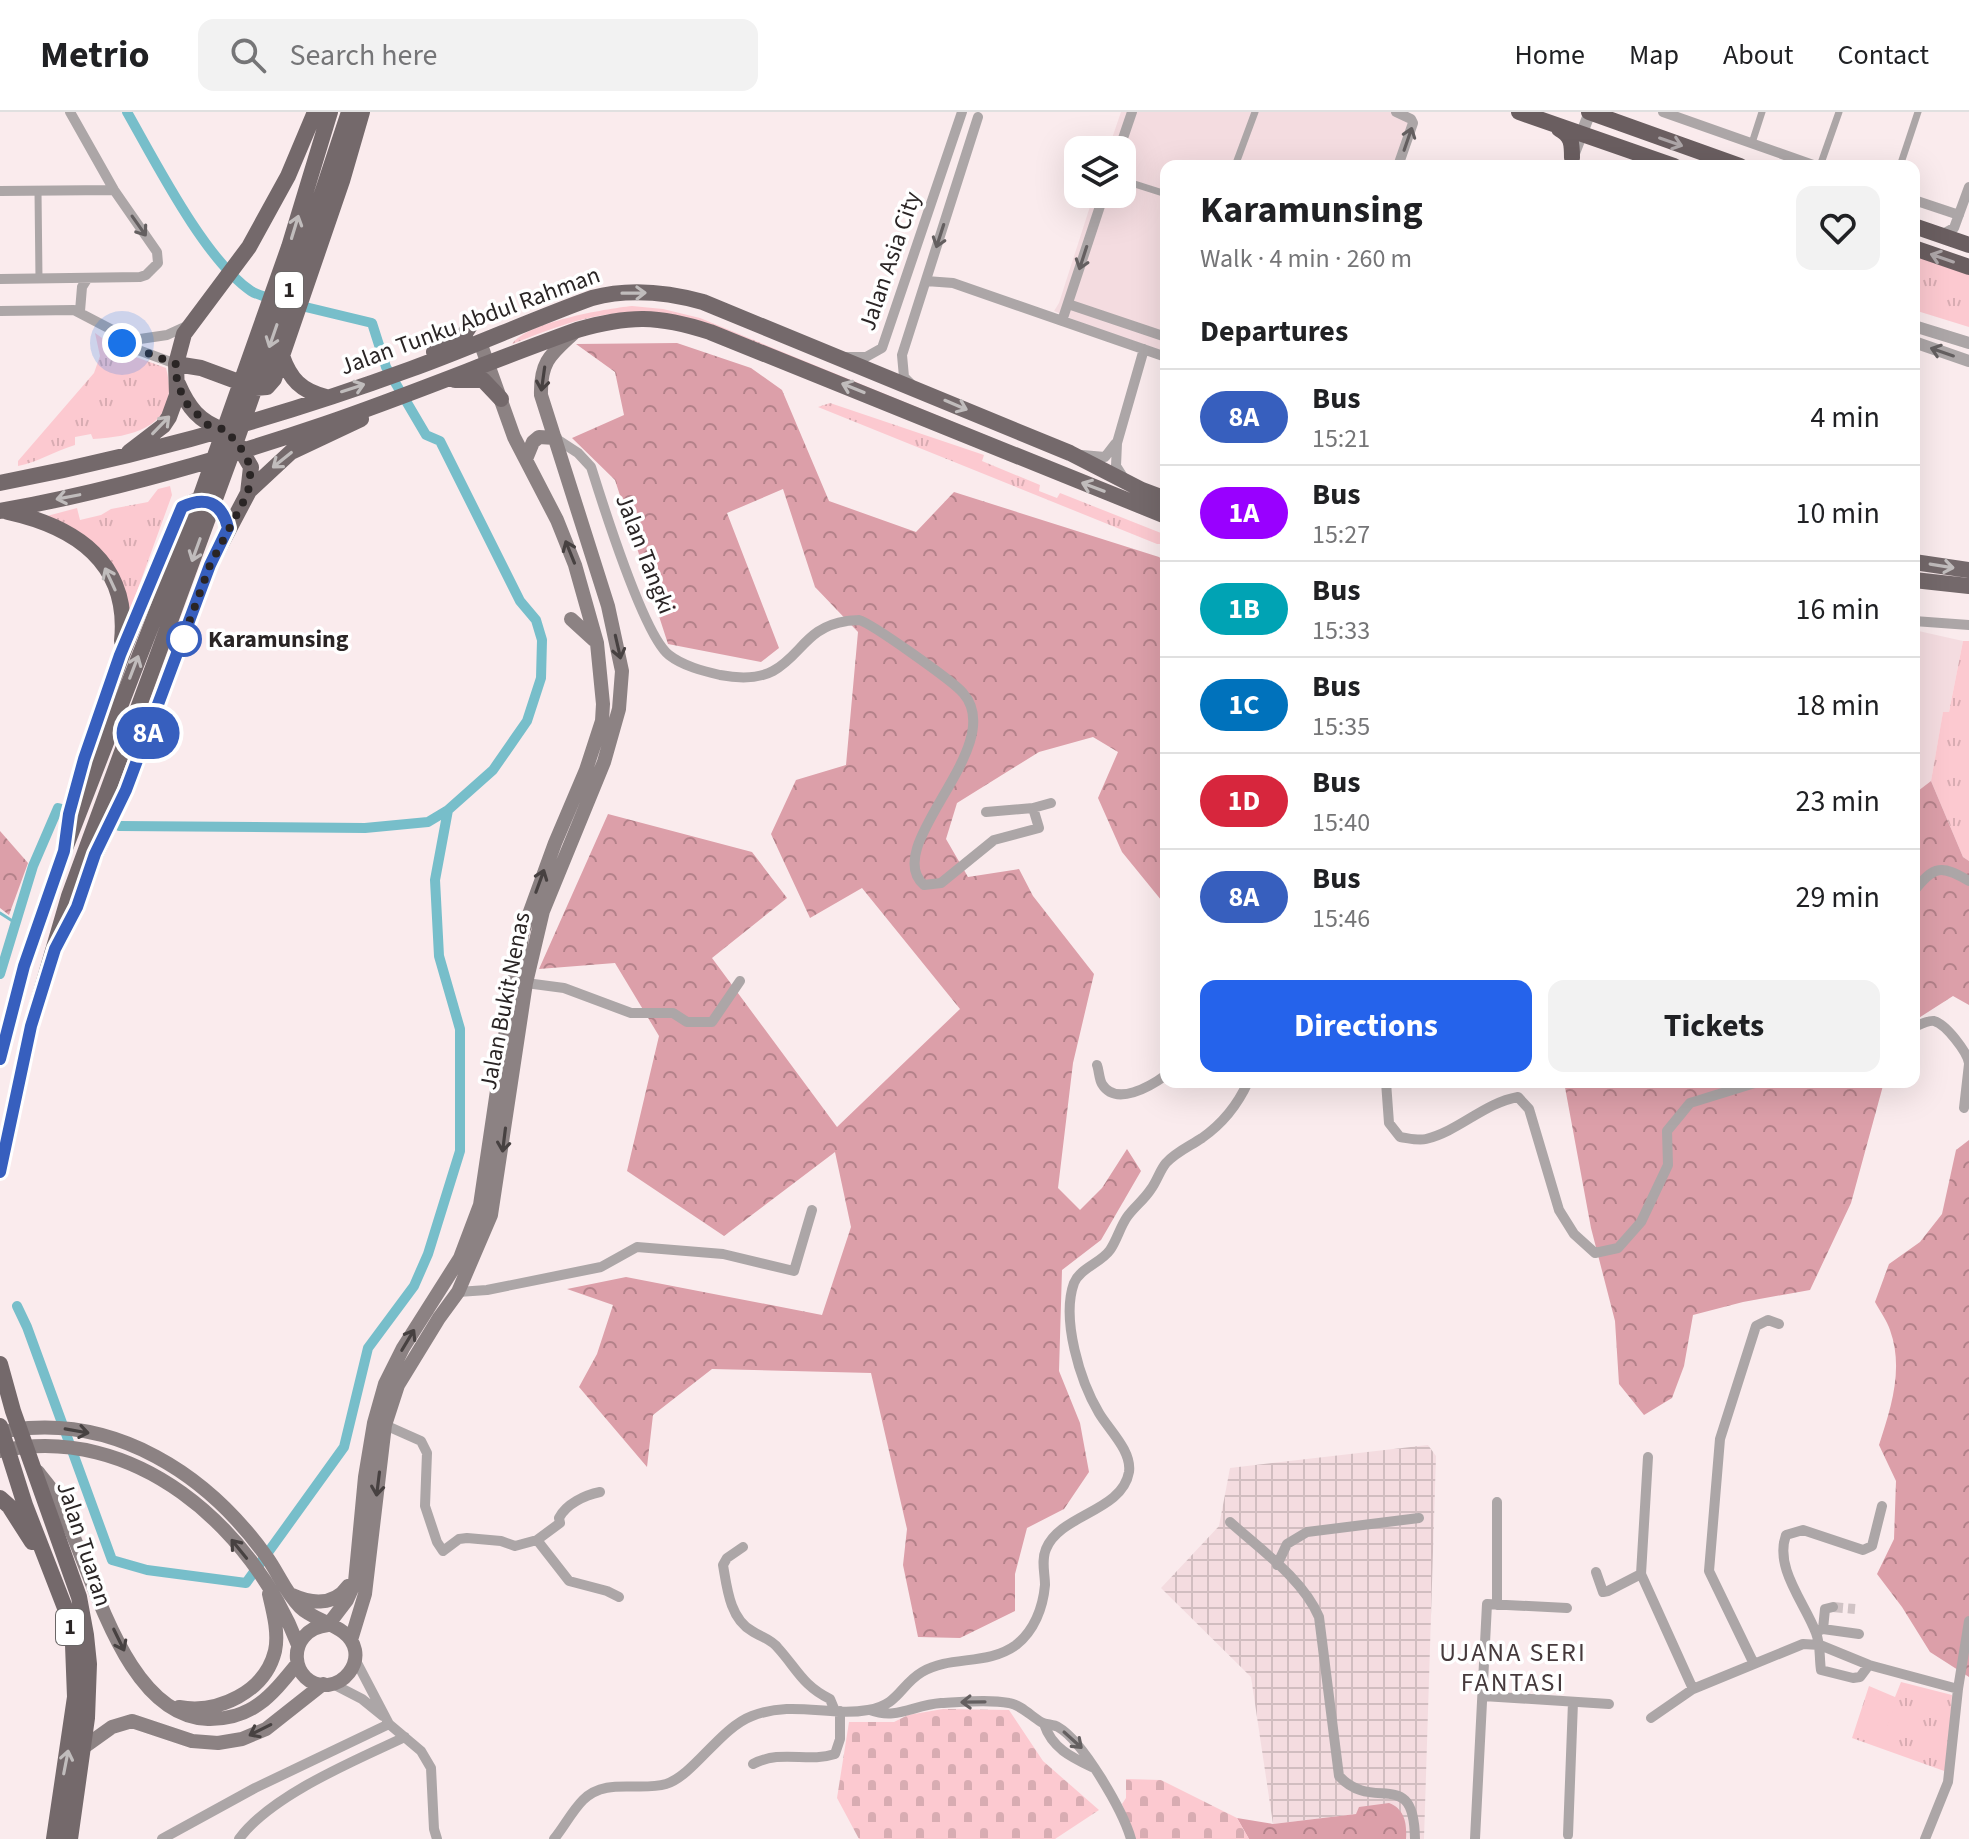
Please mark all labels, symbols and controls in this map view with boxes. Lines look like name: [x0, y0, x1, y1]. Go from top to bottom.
search box: [198, 19, 758, 91]
text: Metrio: [40, 28, 150, 82]
icon: search: [226, 33, 270, 77]
text: Search here: [290, 34, 437, 77]
text: Home: [1514, 35, 1585, 75]
text: Map: [1629, 35, 1679, 75]
text: About: [1723, 35, 1794, 75]
text: Contact: [1838, 35, 1929, 75]
one-way arrow: [1402, 127, 1417, 152]
map controls: [1064, 136, 1136, 208]
button: layers: [1064, 136, 1136, 208]
one-way arrow: [1658, 136, 1683, 151]
text: Karamunsing: [1200, 183, 1423, 237]
button: heart: [1796, 186, 1880, 270]
street label: Jalan Asia City: [850, 187, 930, 335]
one-way arrow: [131, 215, 147, 237]
one-way arrow: [289, 215, 304, 240]
one-way arrow: [932, 222, 947, 248]
text: Walk · 4 min · 260 m: [1200, 240, 1412, 277]
one-way arrow: [1075, 244, 1090, 270]
one-way arrow: [1929, 249, 1954, 264]
street label: Jalan Tunku Abdul Rahman: [335, 258, 605, 384]
road number: 1: [275, 272, 303, 308]
one-way arrow: [620, 285, 647, 301]
text: Departures: [1200, 310, 1348, 353]
your location: [102, 323, 142, 363]
one-way arrow: [264, 323, 279, 348]
one-way arrow: [1929, 343, 1954, 358]
one-way arrow: [535, 365, 550, 391]
text: Bus: [1312, 377, 1360, 420]
one-way arrow: [340, 380, 365, 395]
one-way arrow: [841, 380, 866, 395]
text: 4 min: [1810, 396, 1880, 439]
text: 8A: [1229, 397, 1259, 437]
one-way arrow: [943, 399, 968, 414]
one-way arrow: [151, 415, 170, 435]
text: 15:21: [1312, 420, 1370, 457]
one-way arrow: [272, 451, 293, 469]
text: Bus: [1312, 473, 1360, 516]
one-way arrow: [1081, 479, 1106, 493]
street label: Jalan Tangki: [606, 489, 684, 619]
one-way arrow: [56, 491, 82, 506]
text: 10 min: [1796, 492, 1880, 535]
text: 1A: [1229, 493, 1259, 533]
text: 15:27: [1312, 516, 1370, 553]
one-way arrow: [188, 537, 202, 561]
one-way arrow: [562, 540, 576, 565]
one-way arrow: [1928, 559, 1954, 574]
one-way arrow: [102, 568, 117, 592]
text: Bus: [1312, 569, 1360, 612]
text: 16 min: [1796, 588, 1880, 631]
text: 1B: [1228, 589, 1260, 629]
text: 15:33: [1312, 612, 1370, 649]
marker: Karamunsing: [167, 622, 201, 656]
place label: Karamunsing: [208, 622, 349, 657]
one-way arrow: [611, 633, 626, 659]
one-way arrow: [128, 655, 142, 680]
text: Bus: [1312, 665, 1360, 708]
text: 18 min: [1796, 684, 1880, 727]
text: 1C: [1228, 685, 1260, 725]
line badge: 8A: [112, 707, 184, 759]
text: 15:35: [1312, 708, 1370, 745]
text: 8A: [133, 713, 163, 753]
text: Bus: [1312, 761, 1360, 804]
text: 23 min: [1796, 780, 1880, 823]
text: 1D: [1228, 781, 1260, 821]
text: 15:40: [1312, 804, 1370, 841]
text: Bus: [1312, 857, 1360, 900]
one-way arrow: [534, 870, 548, 894]
text: 29 min: [1796, 876, 1880, 919]
text: 8A: [1229, 877, 1259, 917]
text: 15:46: [1312, 900, 1370, 937]
street label: Jalan Bukit Nenas: [471, 909, 539, 1093]
button: Directions: [1200, 980, 1532, 1072]
button: Tickets: [1548, 980, 1880, 1072]
one-way arrow: [496, 1126, 511, 1153]
one-way arrow: [400, 1329, 416, 1352]
one-way arrow: [64, 1424, 90, 1439]
one-way arrow: [370, 1471, 385, 1496]
street label: Jalan Tuaran: [47, 1477, 121, 1611]
one-way arrow: [230, 1539, 248, 1559]
road number: 1: [56, 1609, 84, 1645]
one-way arrow: [112, 1628, 127, 1652]
district label: UJANA SERI FANTASI: [1439, 1634, 1587, 1701]
one-way arrow: [960, 1695, 987, 1710]
one-way arrow: [249, 1722, 273, 1738]
one-way arrow: [1062, 1730, 1082, 1748]
one-way arrow: [60, 1750, 75, 1775]

